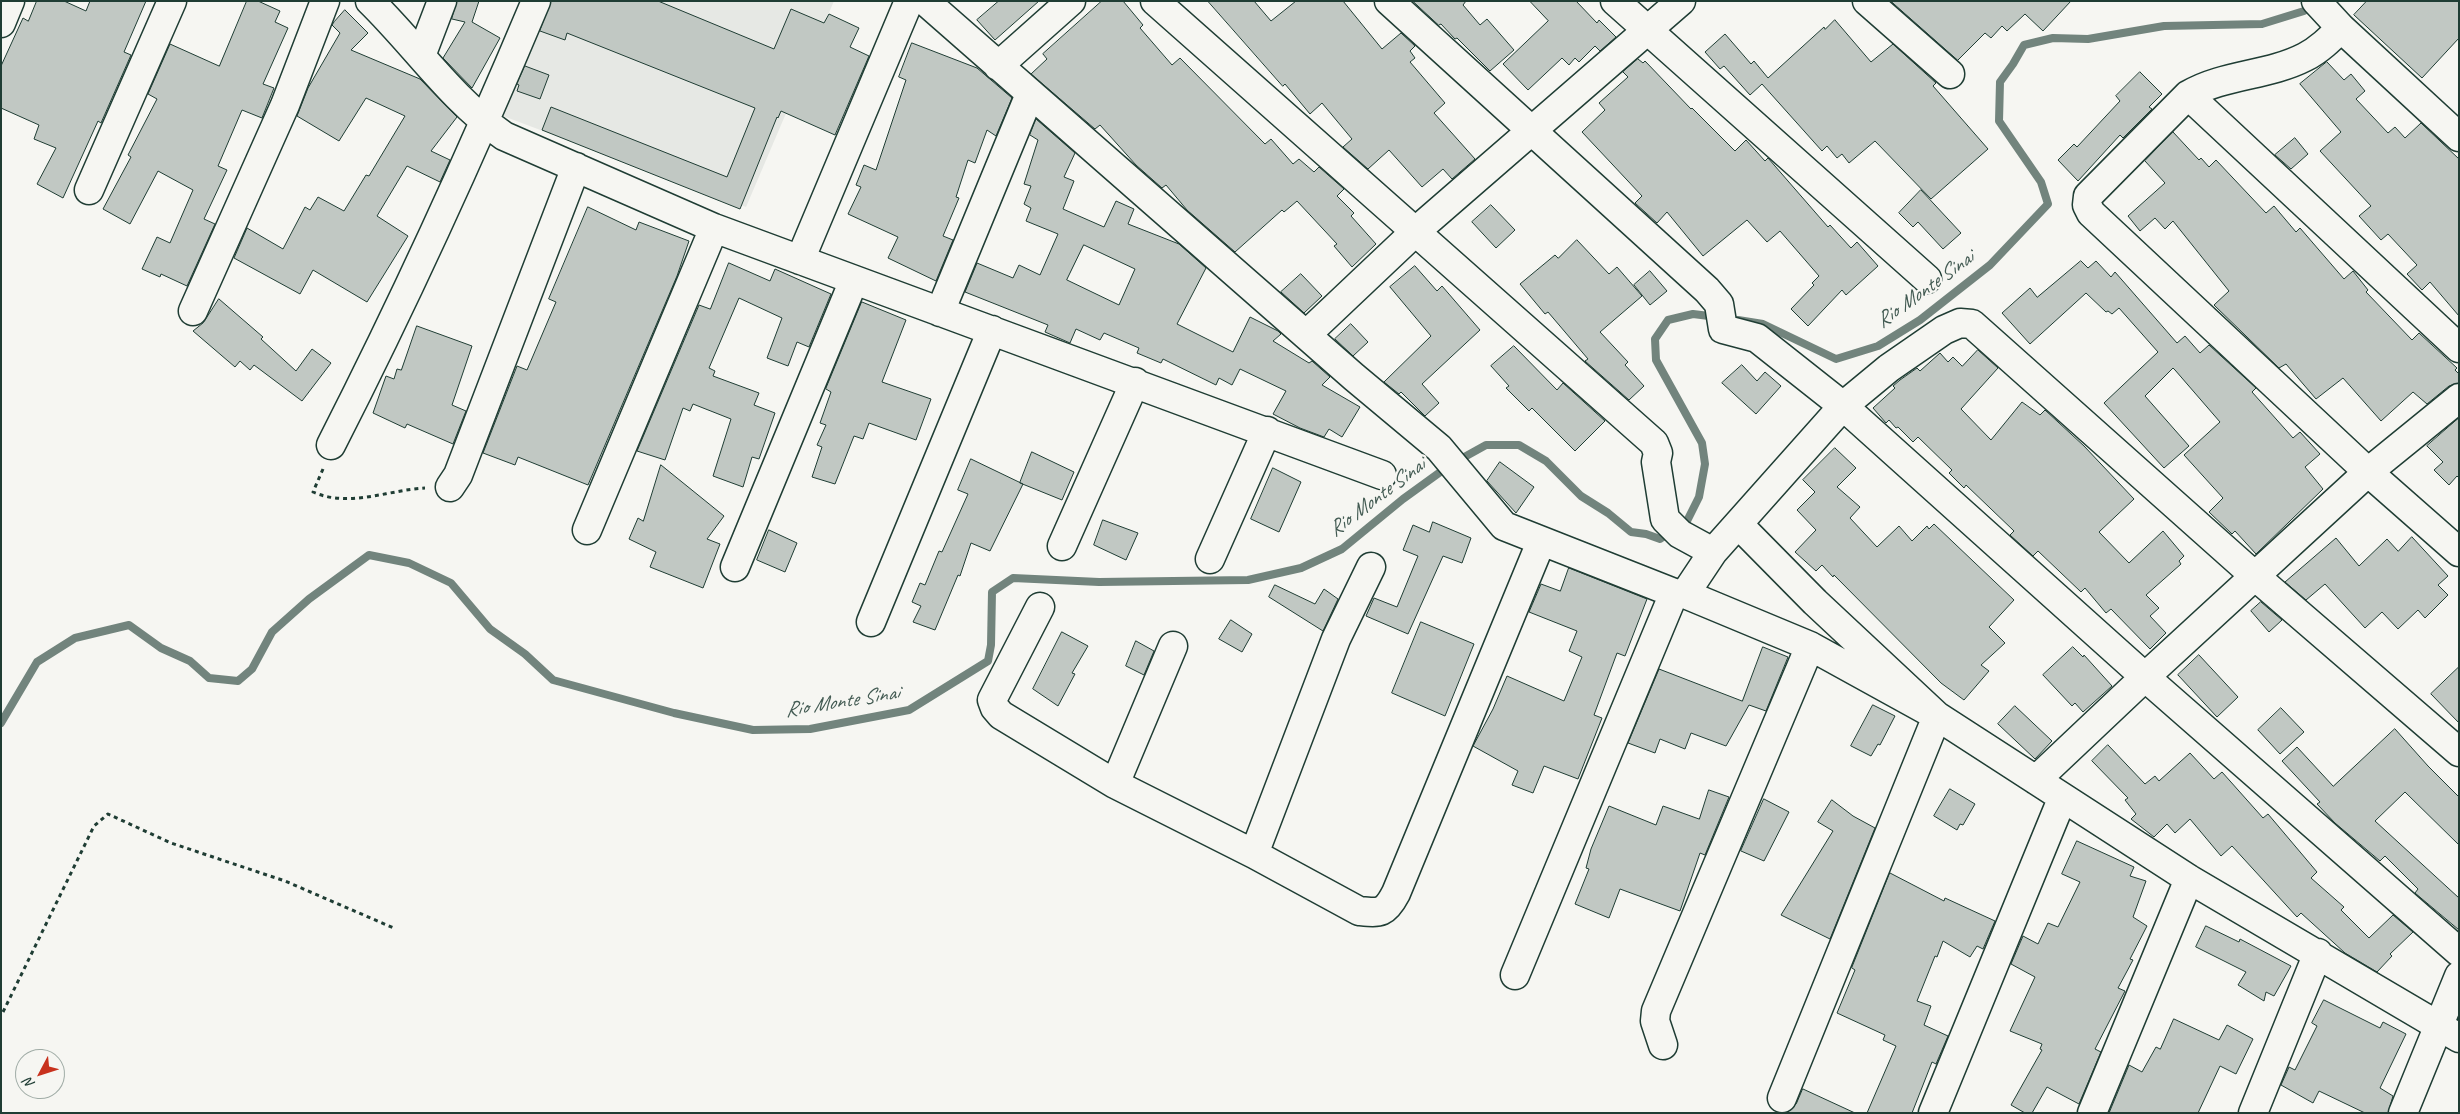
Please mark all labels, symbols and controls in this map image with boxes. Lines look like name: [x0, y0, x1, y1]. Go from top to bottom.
water label: Rio Monte Sinai: [1871, 246, 1979, 334]
water label: Rio Monte Sinai: [1324, 453, 1430, 543]
water label: Rio Monte Sinai: [783, 681, 901, 723]
north arrow: [15, 1049, 65, 1099]
text: N: [20, 1075, 38, 1092]

